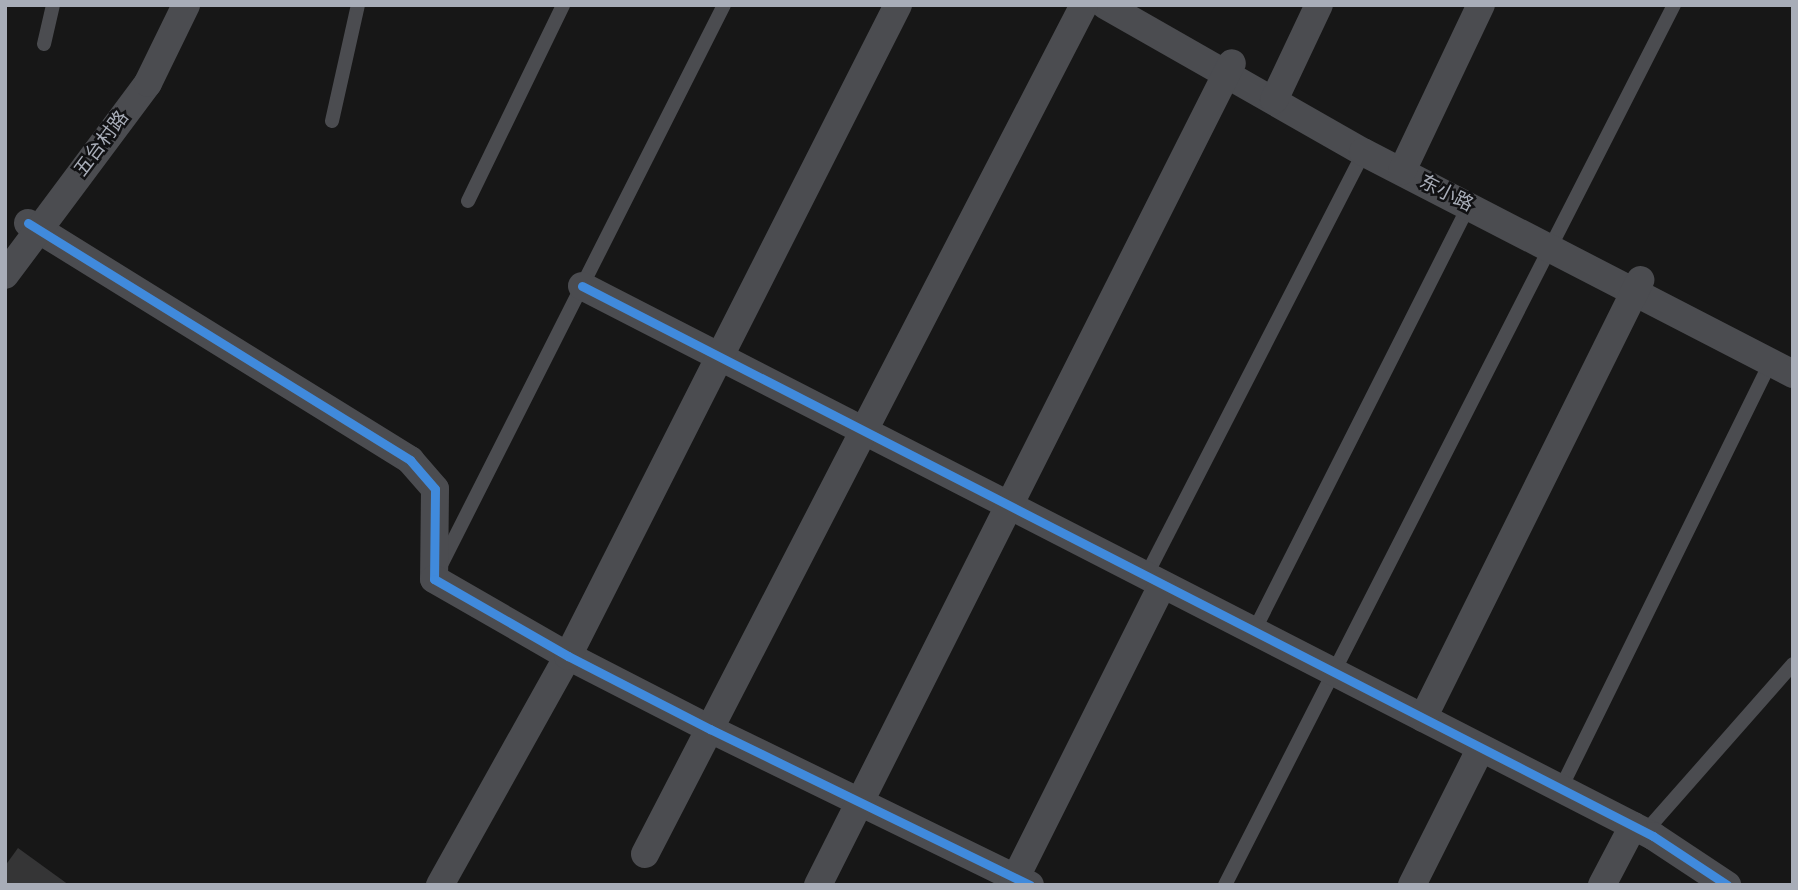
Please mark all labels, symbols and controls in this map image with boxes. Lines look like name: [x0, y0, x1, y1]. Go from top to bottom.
street label: 五台村路: [70, 107, 134, 181]
street label: 东小路: [1415, 171, 1477, 217]

